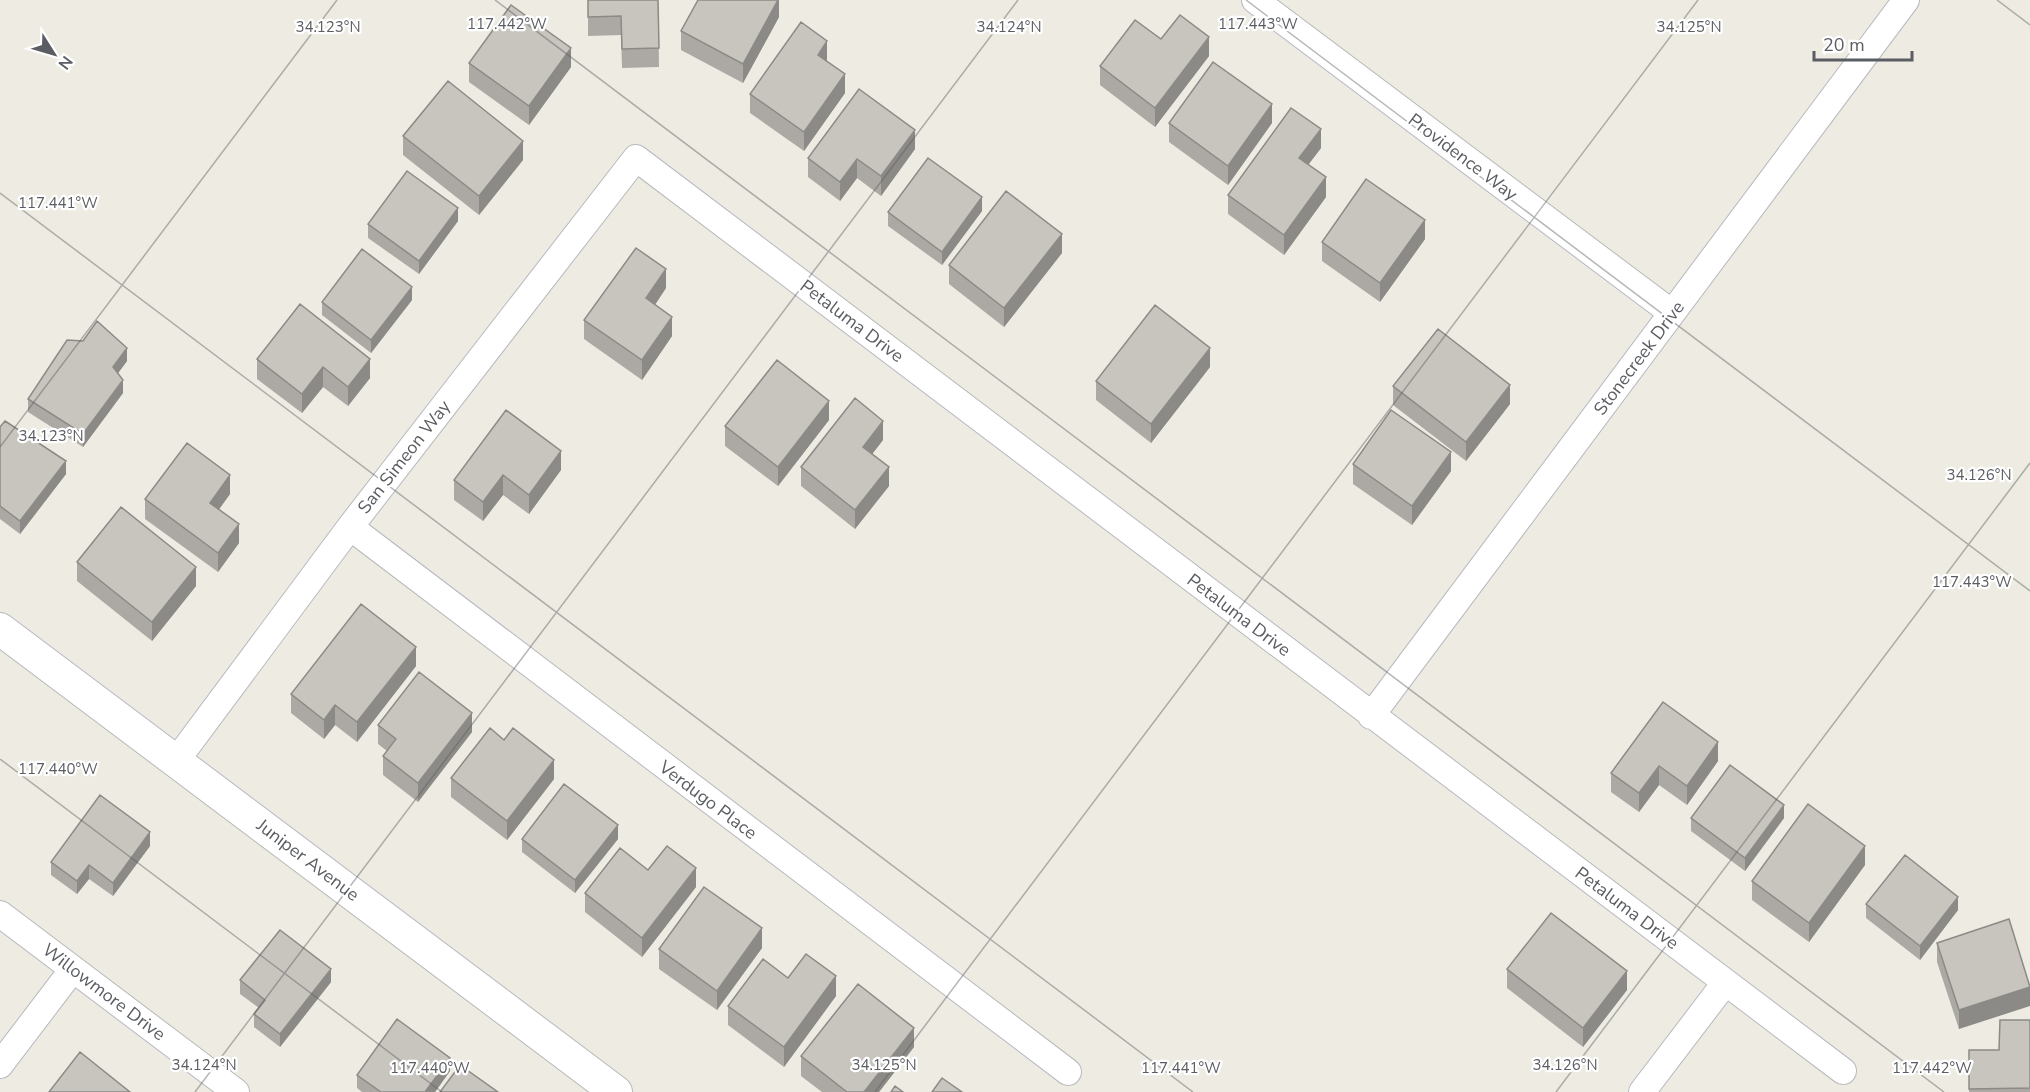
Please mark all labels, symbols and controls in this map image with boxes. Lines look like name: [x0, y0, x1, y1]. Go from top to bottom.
text: 117.442°W: [467, 14, 547, 34]
text: 117.443°W: [1218, 14, 1298, 34]
text: 34.123°N: [295, 17, 361, 37]
text: 34.124°N: [976, 17, 1042, 37]
text: 34.125°N: [1656, 17, 1722, 37]
north arrow: [24, 24, 84, 84]
scale bar: [1814, 24, 1912, 62]
text: 20 m: [1823, 33, 1865, 57]
text: N: [53, 51, 78, 74]
street label: Providence Way: [1403, 108, 1523, 206]
text: 117.441°W: [18, 193, 98, 213]
street label: Petaluma Drive: [795, 274, 909, 368]
street label: Stonecreek Drive: [1588, 296, 1690, 420]
street label: San Simeon Way: [352, 395, 456, 519]
text: 34.123°N: [18, 426, 84, 446]
text: 34.126°N: [1946, 465, 2012, 485]
street label: Petaluma Drive: [1182, 568, 1296, 662]
text: 117.443°W: [1932, 572, 2012, 592]
street label: Verdugo Place: [653, 755, 762, 845]
text: 117.440°W: [18, 759, 98, 779]
street label: Juniper Avenue: [251, 813, 364, 907]
street label: Petaluma Drive: [1570, 861, 1684, 955]
street label: Willowmore Drive: [38, 938, 170, 1046]
text: 34.124°N: [171, 1055, 237, 1075]
text: 34.125°N: [851, 1055, 917, 1075]
text: 34.126°N: [1532, 1055, 1598, 1075]
text: 117.440°W: [390, 1058, 470, 1078]
text: 117.441°W: [1141, 1058, 1221, 1078]
text: 117.442°W: [1892, 1058, 1972, 1078]

